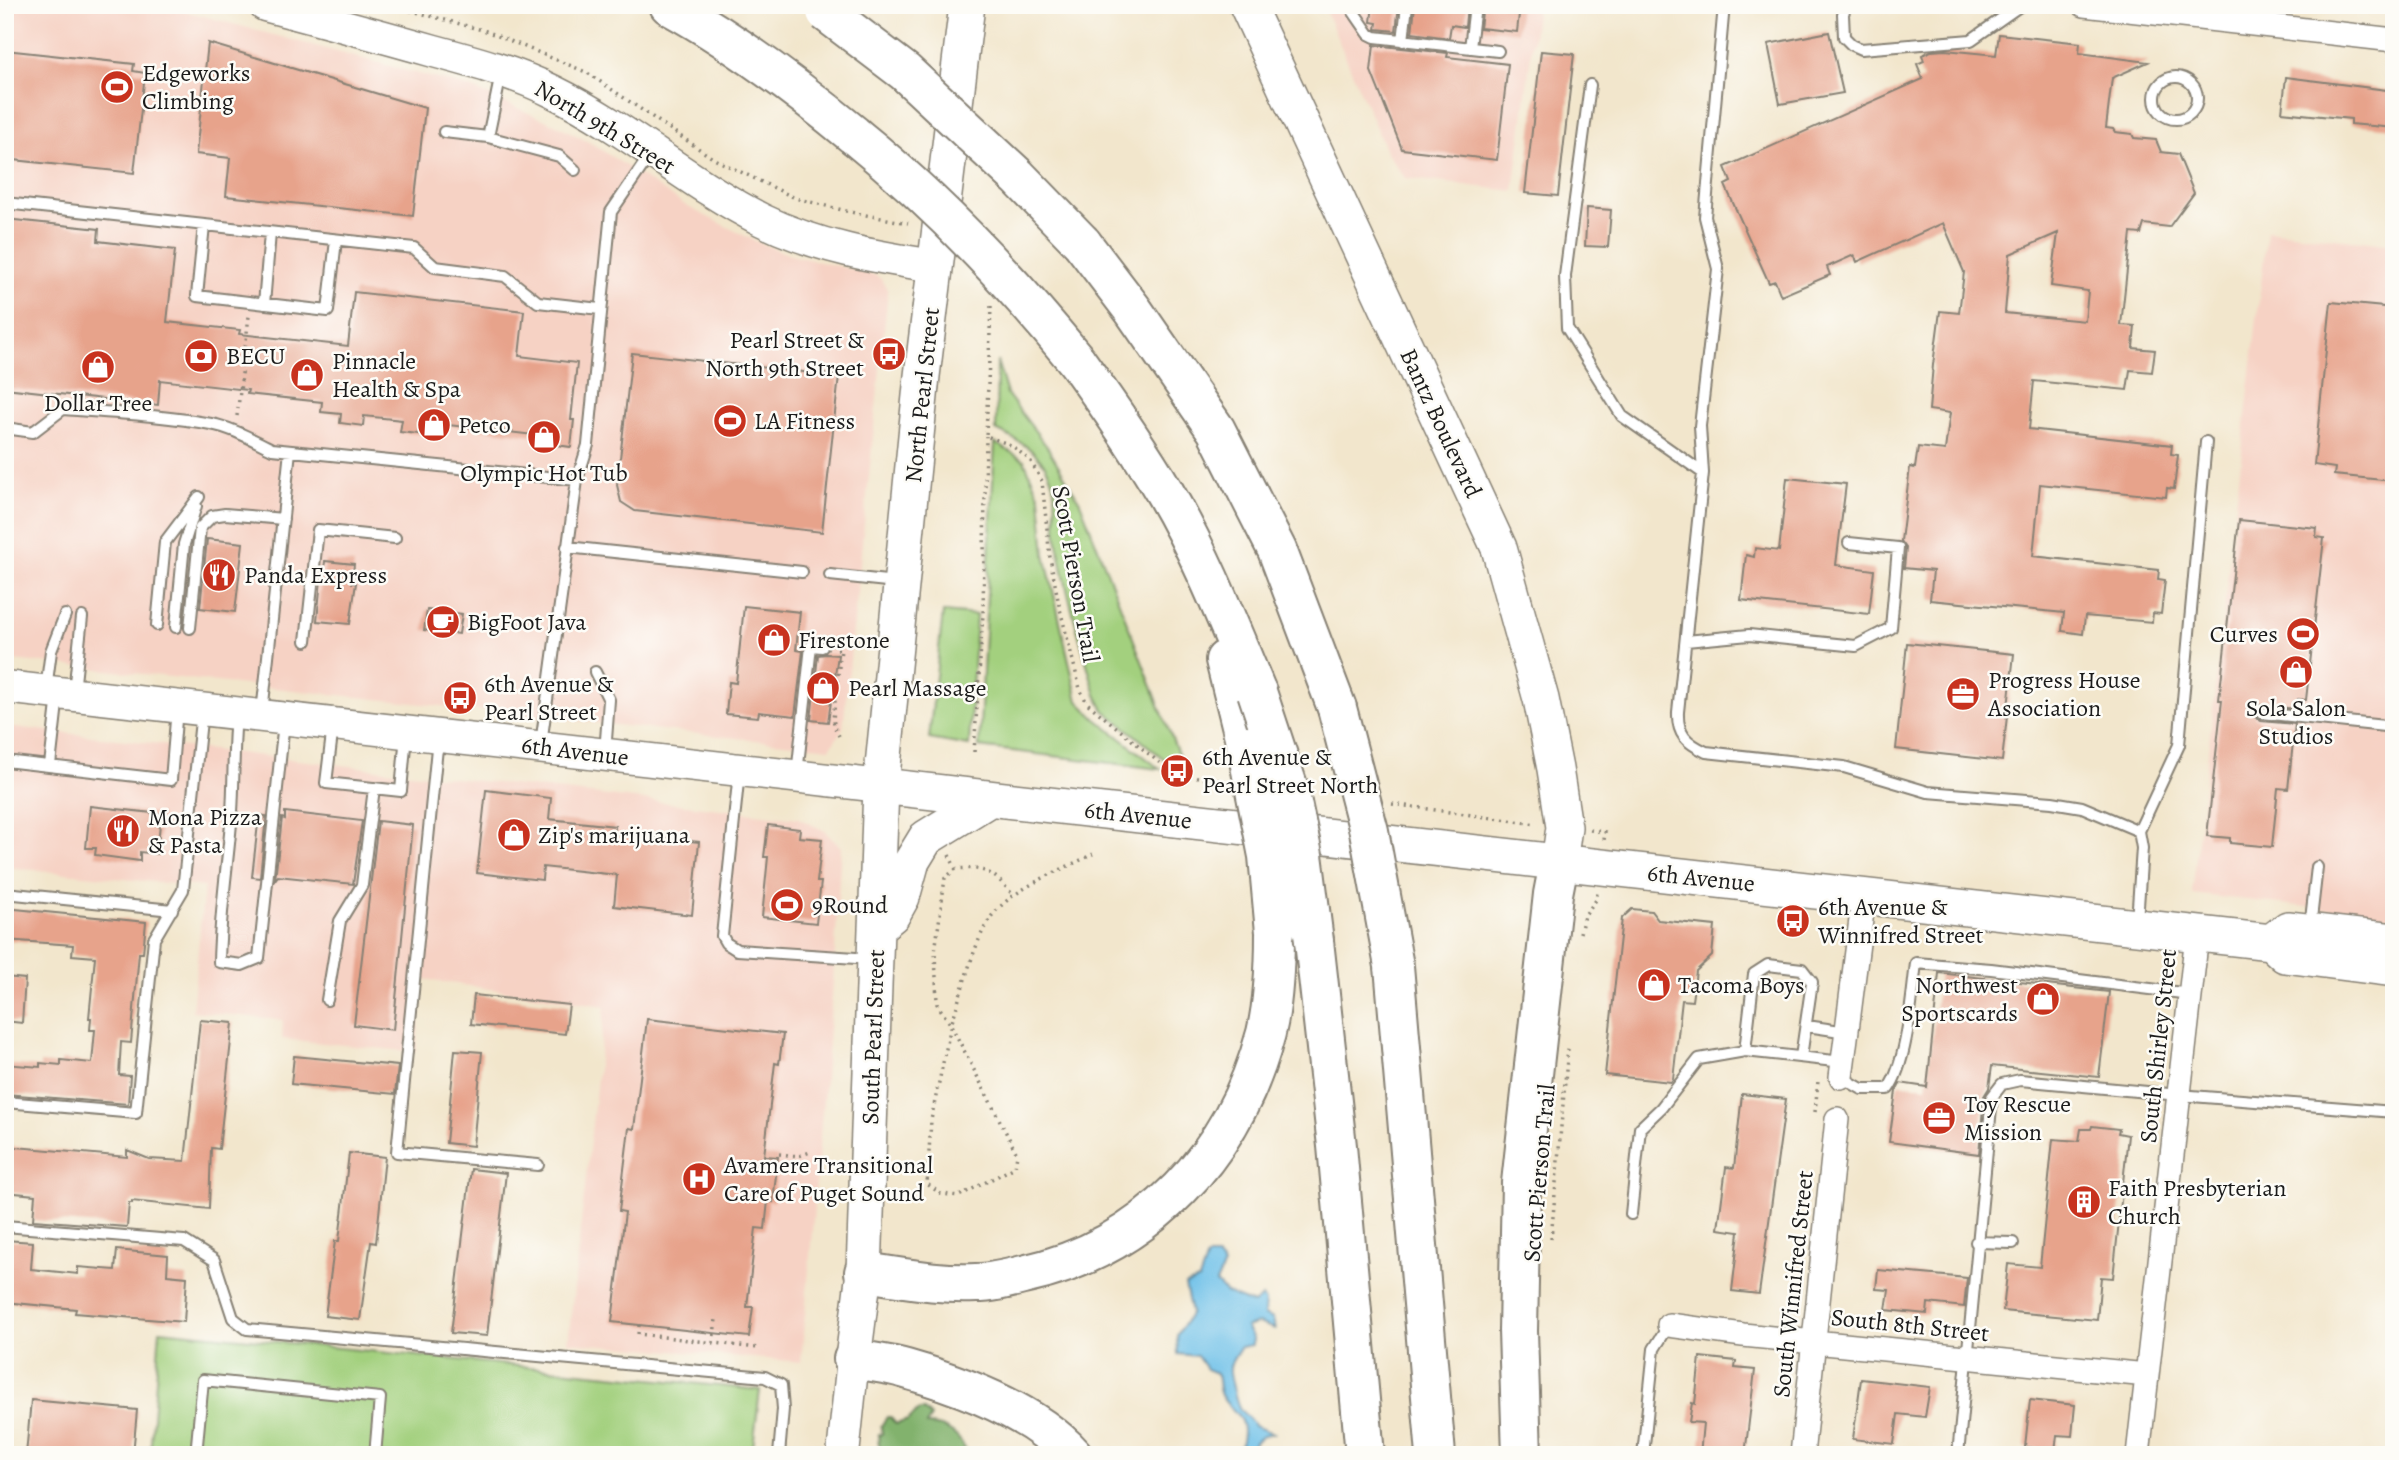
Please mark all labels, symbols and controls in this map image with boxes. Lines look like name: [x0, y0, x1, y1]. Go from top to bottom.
place label: Edgeworks Climbing: [142, 57, 251, 117]
sports icon: Edgeworks Climbing: [98, 68, 136, 106]
street label: North 9th Street: [529, 72, 681, 182]
street label: North Pearl Street: [897, 306, 947, 484]
place label: Pearl Street & North 9th Street: [705, 324, 864, 384]
bus stop icon: Pearl Street & North 9th Street: [870, 335, 908, 373]
bank icon: BECU: [182, 337, 220, 375]
place label: BECU: [226, 340, 285, 372]
street label: Bantz Boulevard: [1392, 343, 1490, 503]
place label: Pinnacle Health & Spa: [332, 345, 462, 405]
shop icon: Dollar Tree: [79, 348, 117, 386]
shop icon: Pinnacle Health & Spa: [288, 356, 326, 394]
place label: Dollar Tree: [44, 387, 152, 419]
sports icon: LA Fitness: [711, 402, 749, 440]
place label: LA Fitness: [754, 405, 855, 437]
shop icon: Petco: [415, 406, 453, 444]
place label: Petco: [458, 409, 511, 441]
shop icon: Olympic Hot Tub: [525, 418, 563, 456]
place label: Olympic Hot Tub: [460, 457, 628, 489]
street label: Scott Pierson Trail: [1045, 483, 1107, 665]
restaurant icon: Panda Express: [200, 556, 238, 594]
place label: Panda Express: [244, 559, 387, 591]
cafe icon: BigFoot Java: [424, 603, 462, 641]
place label: BigFoot Java: [467, 606, 587, 638]
sports icon: Curves: [2284, 615, 2322, 653]
place label: Curves: [2210, 618, 2278, 650]
shop icon: Firestone: [755, 621, 793, 659]
place label: Firestone: [798, 624, 890, 656]
shop icon: Sola Salon Studios: [2277, 653, 2315, 691]
place label: Progress House Association: [1987, 664, 2141, 724]
place label: 6th Avenue & Pearl Street: [484, 668, 614, 728]
shop icon: Pearl Massage: [804, 669, 842, 707]
place label: Pearl Massage: [848, 672, 986, 704]
office icon: Progress House Association: [1944, 675, 1982, 713]
bus stop icon: 6th Avenue & Pearl Street: [441, 679, 479, 717]
place label: Sola Salon Studios: [2246, 692, 2346, 752]
street label: 6th Avenue: [519, 729, 631, 773]
place label: 6th Avenue & Pearl Street North: [1202, 741, 1378, 801]
bus stop icon: 6th Avenue & Pearl Street North: [1158, 752, 1196, 790]
street label: 6th Avenue: [1083, 793, 1193, 837]
place label: Mona Pizza & Pasta: [148, 801, 263, 861]
restaurant icon: Mona Pizza & Pasta: [104, 812, 142, 850]
shop icon: Zip's marijuana: [495, 816, 533, 854]
place label: Zip's marijuana: [538, 819, 691, 851]
street label: 6th Avenue: [1646, 856, 1756, 900]
sports icon: 9Round: [768, 886, 806, 924]
place label: 9Round: [812, 889, 888, 921]
place label: 6th Avenue & Winnifred Street: [1817, 891, 1984, 951]
bus stop icon: 6th Avenue & Winnifred Street: [1774, 902, 1812, 940]
street label: South Shirley Street: [2132, 947, 2184, 1145]
street label: South Pearl Street: [854, 949, 892, 1125]
shop icon: Tacoma Boys: [1635, 966, 1673, 1004]
place label: Tacoma Boys: [1678, 969, 1805, 1001]
place label: Northwest Sportscards: [1901, 969, 2018, 1029]
shop icon: Northwest Sportscards: [2024, 980, 2062, 1018]
street label: Scott Pierson Trail: [1515, 1082, 1563, 1264]
place label: Toy Rescue Mission: [1964, 1088, 2071, 1148]
office icon: Toy Rescue Mission: [1920, 1099, 1958, 1137]
place label: Avamere Transitional Care of Puget Sound: [723, 1149, 933, 1209]
hospital icon: Avamere Transitional Care of Puget Sound: [680, 1160, 718, 1198]
street label: South Winnifred Street: [1765, 1169, 1821, 1399]
place label: Faith Presbyterian Church: [2108, 1172, 2287, 1232]
building icon: Faith Presbyterian Church: [2065, 1183, 2103, 1221]
street label: South 8th Street: [1829, 1301, 1991, 1349]

